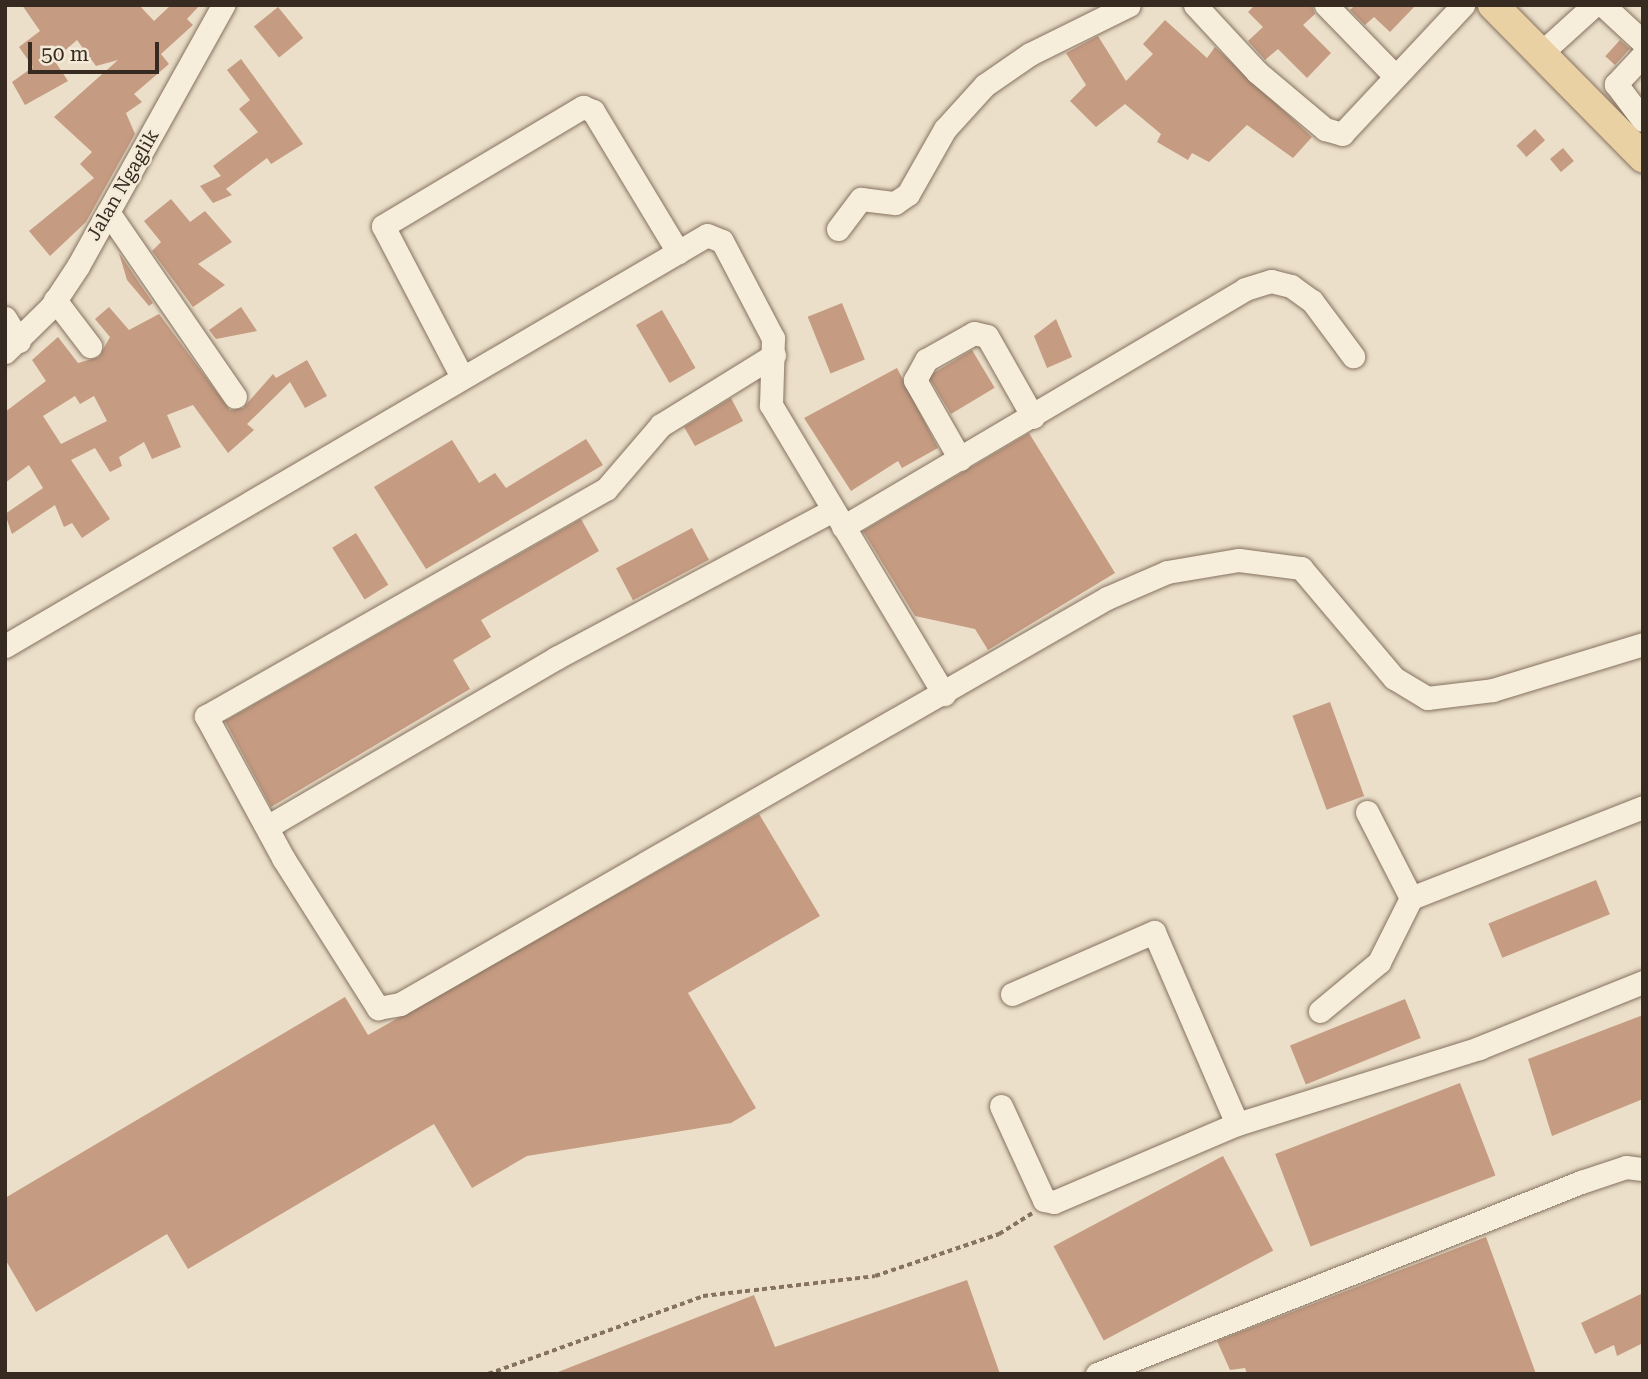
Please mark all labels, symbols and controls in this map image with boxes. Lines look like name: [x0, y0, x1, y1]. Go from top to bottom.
scale bar: [32, 28, 163, 72]
text: 50 m: [41, 42, 89, 66]
street label: Jalan Ngaglik: [82, 125, 164, 245]

